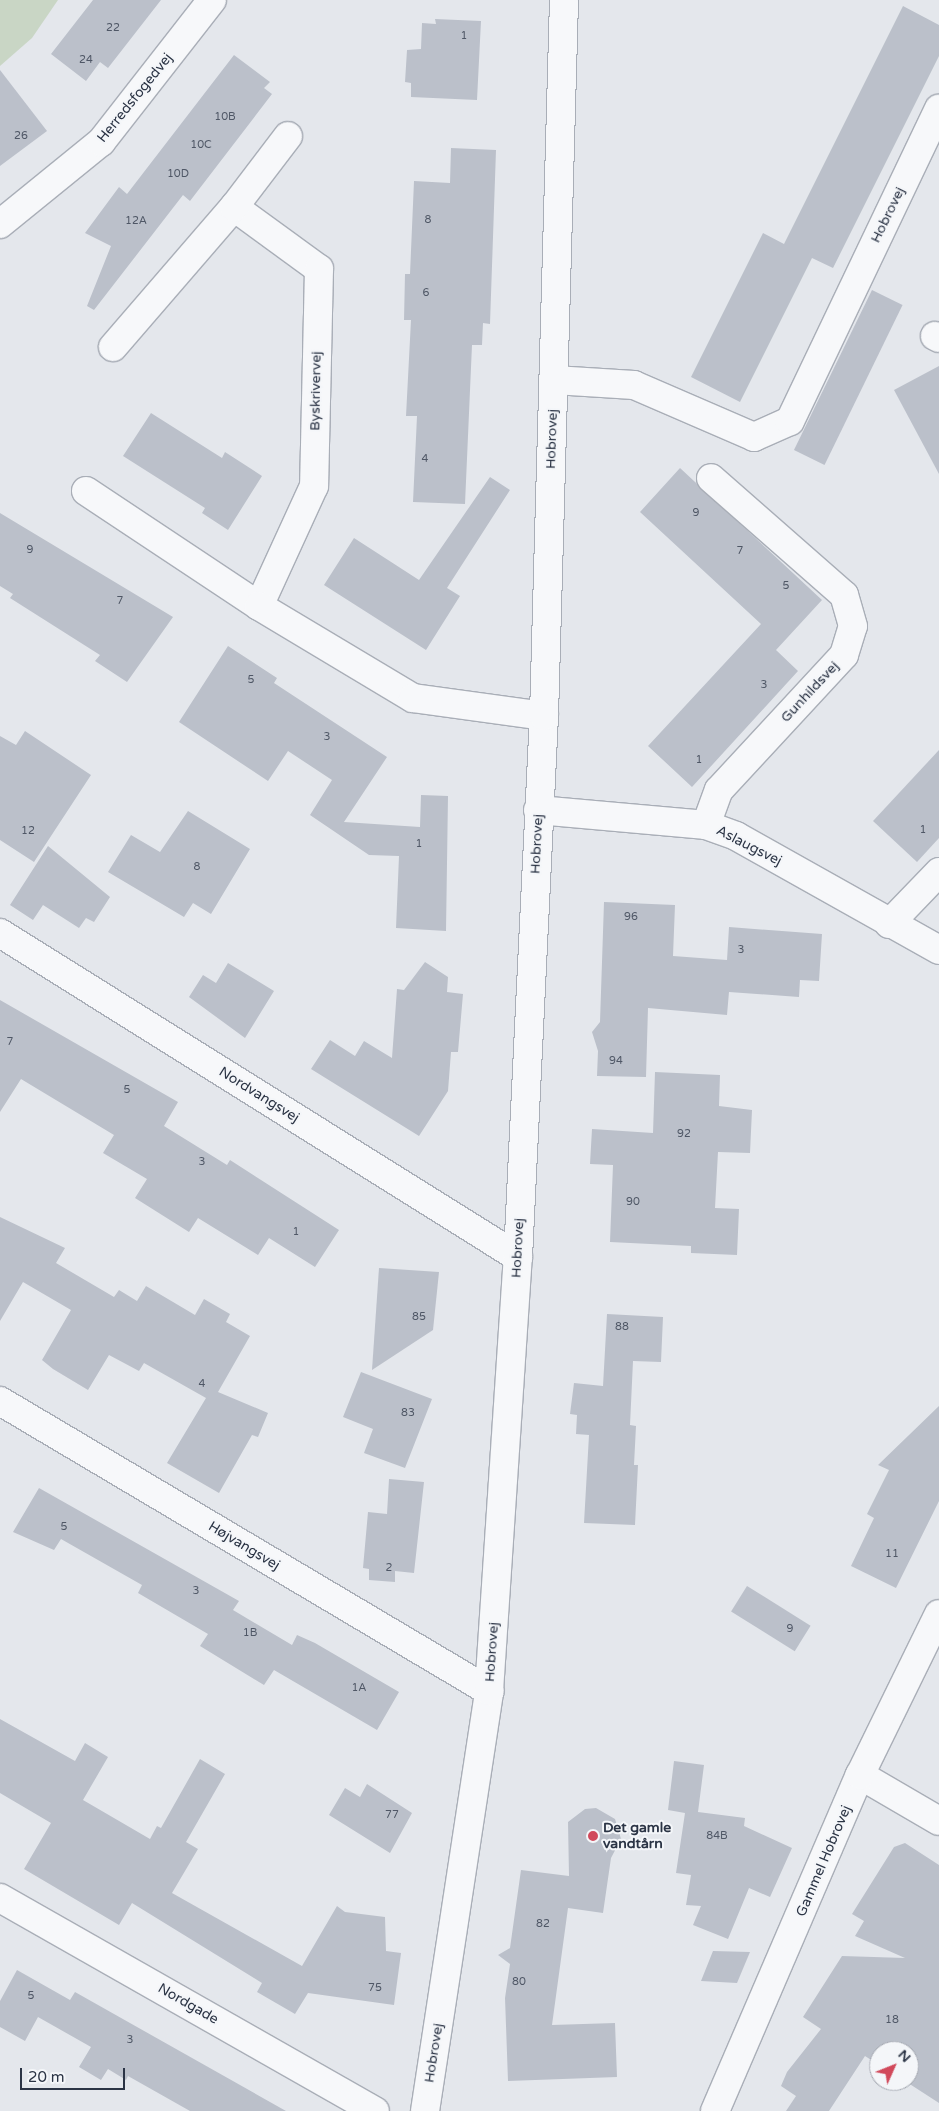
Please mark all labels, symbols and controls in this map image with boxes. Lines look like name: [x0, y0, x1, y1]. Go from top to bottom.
house number: 22: [106, 21, 120, 35]
house number: 1: [461, 29, 467, 43]
street label: Herredsfogedvej: [94, 50, 176, 146]
house number: 24: [79, 53, 93, 67]
house number: 10B: [214, 110, 236, 124]
house number: 26: [14, 129, 28, 143]
house number: 10C: [190, 138, 212, 152]
house number: 10D: [167, 167, 189, 181]
street label: Hobrovej: [867, 184, 909, 246]
house number: 8: [425, 213, 431, 227]
house number: 12A: [125, 214, 147, 228]
house number: 6: [423, 286, 429, 300]
street label: Byskrivervej: [307, 351, 325, 431]
street label: Hobrovej: [543, 409, 561, 469]
house number: 4: [422, 452, 428, 466]
house number: 9: [693, 506, 699, 520]
house number: 9: [27, 543, 33, 557]
house number: 7: [737, 544, 743, 558]
house number: 5: [783, 579, 789, 593]
house number: 7: [117, 594, 123, 608]
street label: Gunhildsvej: [777, 658, 843, 726]
house number: 5: [248, 673, 254, 687]
house number: 3: [761, 678, 767, 692]
house number: 3: [324, 730, 330, 744]
house number: 1: [696, 753, 702, 767]
street label: Hobrovej: [527, 814, 547, 874]
street label: Aslaugsvej: [713, 822, 785, 870]
house number: 1: [920, 823, 926, 837]
house number: 12: [21, 824, 35, 838]
house number: 1: [416, 837, 422, 851]
house number: 8: [194, 860, 200, 874]
house number: 96: [624, 910, 638, 924]
house number: 3: [738, 943, 744, 957]
house number: 7: [7, 1035, 13, 1049]
house number: 94: [609, 1054, 623, 1068]
street label: Nordvangsvej: [216, 1064, 302, 1126]
house number: 5: [124, 1083, 130, 1097]
house number: 92: [677, 1127, 691, 1141]
house number: 3: [199, 1155, 205, 1169]
house number: 90: [626, 1195, 640, 1209]
street label: Hobrovej: [508, 1218, 528, 1278]
house number: 1: [293, 1225, 299, 1239]
house number: 85: [412, 1310, 426, 1324]
house number: 88: [615, 1320, 629, 1334]
house number: 4: [199, 1377, 205, 1391]
house number: 83: [401, 1406, 415, 1420]
street label: Højvangsvej: [205, 1518, 283, 1574]
house number: 5: [61, 1520, 67, 1534]
house number: 11: [885, 1547, 899, 1561]
house number: 2: [386, 1561, 392, 1575]
house number: 3: [193, 1584, 199, 1598]
street label: Hobrovej: [482, 1621, 502, 1683]
house number: 9: [787, 1622, 793, 1636]
house number: 1B: [243, 1626, 257, 1640]
house number: 1A: [351, 1681, 367, 1695]
street label: Gammel Hobrovej: [793, 1803, 855, 1919]
house number: 77: [385, 1808, 399, 1822]
place label: Det gamle vandtårn: [603, 1820, 671, 1852]
house number: 84B: [706, 1829, 728, 1843]
marker: Det gamle vandtårn: [587, 1830, 599, 1842]
house number: 82: [536, 1917, 550, 1931]
house number: 80: [512, 1975, 526, 1989]
street label: Nordgade: [155, 1980, 221, 2028]
house number: 75: [368, 1981, 382, 1995]
house number: 5: [28, 1989, 34, 2003]
house number: 18: [885, 2013, 899, 2027]
street label: Hobrovej: [421, 2022, 447, 2084]
house number: 3: [127, 2033, 133, 2047]
north arrow: [869, 2041, 919, 2091]
text: N: [894, 2046, 914, 2066]
scale bar: [22, 2058, 128, 2090]
text: 20 m: [28, 2068, 65, 2086]

